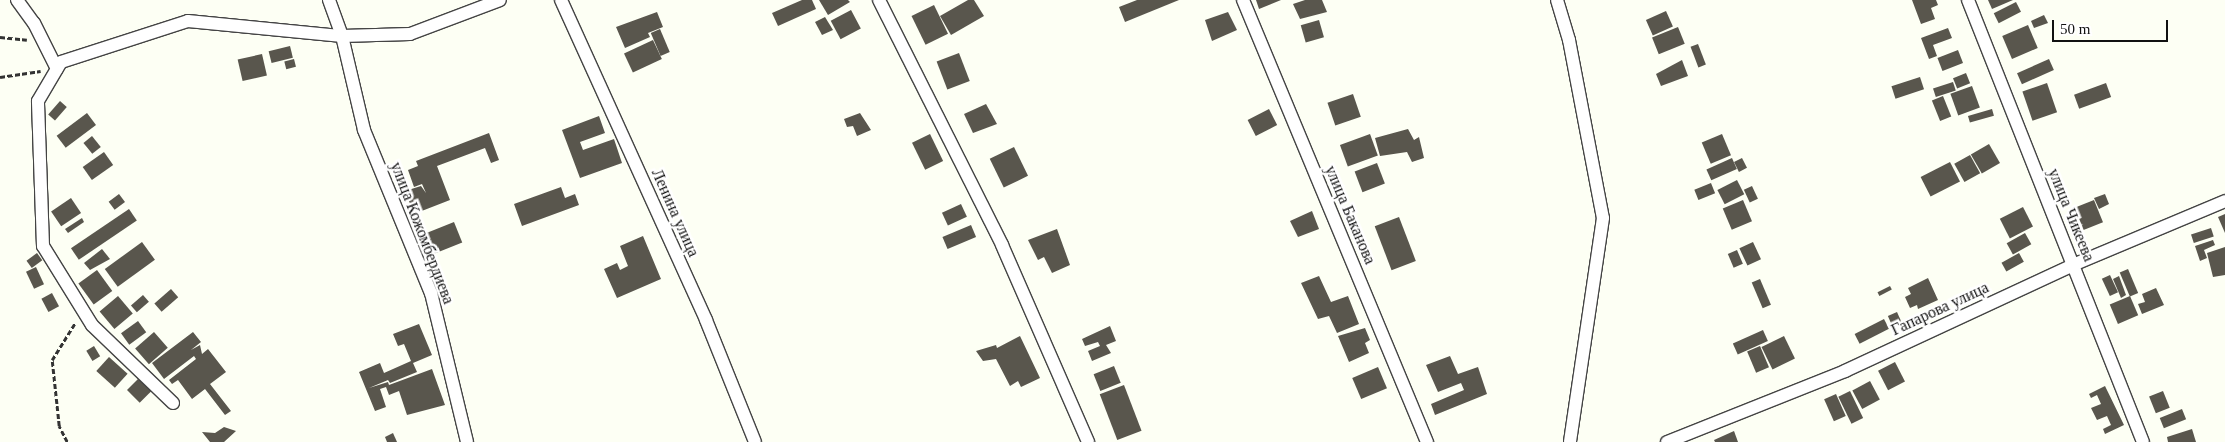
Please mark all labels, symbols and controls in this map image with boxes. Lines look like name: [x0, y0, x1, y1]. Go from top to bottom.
scale bar: [2055, 10, 2171, 42]
text: 50 m: [2060, 21, 2090, 37]
street label: улица Кожомбердиева: [386, 159, 458, 307]
street label: улица Баканова: [1321, 163, 1379, 267]
street label: Ленина улица: [647, 166, 703, 260]
street label: улица Чикеева: [2044, 166, 2098, 264]
street label: Гапарова улица: [1888, 278, 1992, 340]

